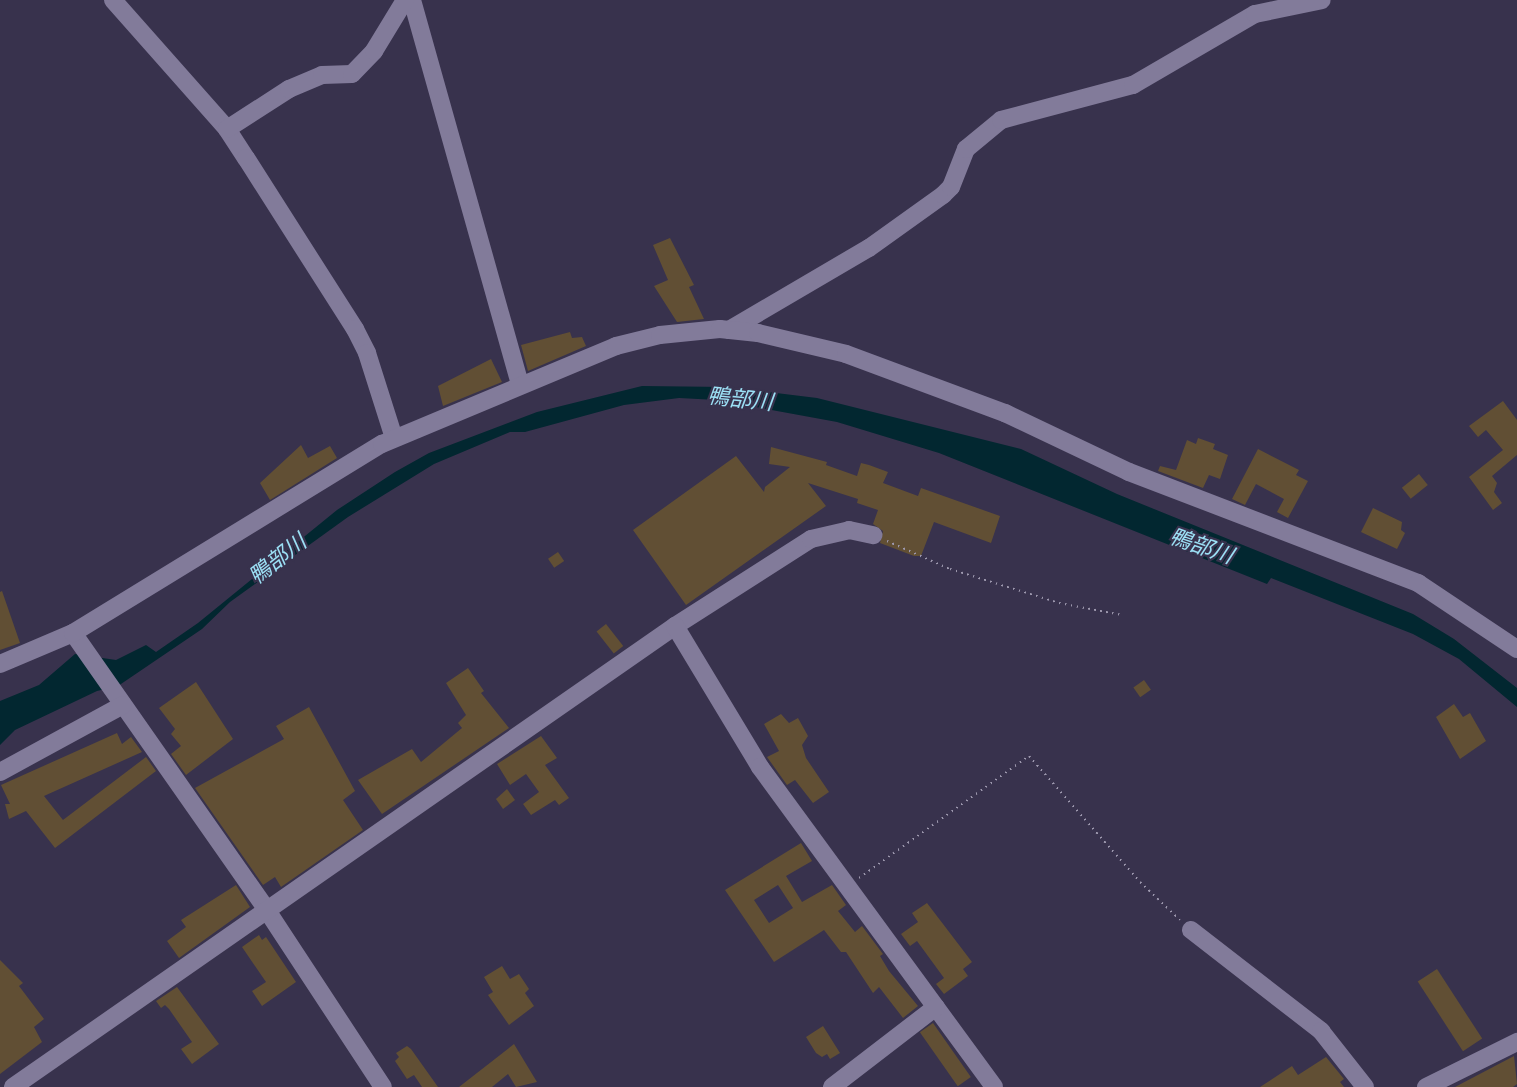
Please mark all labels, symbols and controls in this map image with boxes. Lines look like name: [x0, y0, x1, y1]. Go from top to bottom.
water label: 鴨部川: [706, 383, 774, 417]
water label: 鴨部川: [1166, 524, 1236, 570]
water label: 鴨部川: [244, 529, 312, 591]

